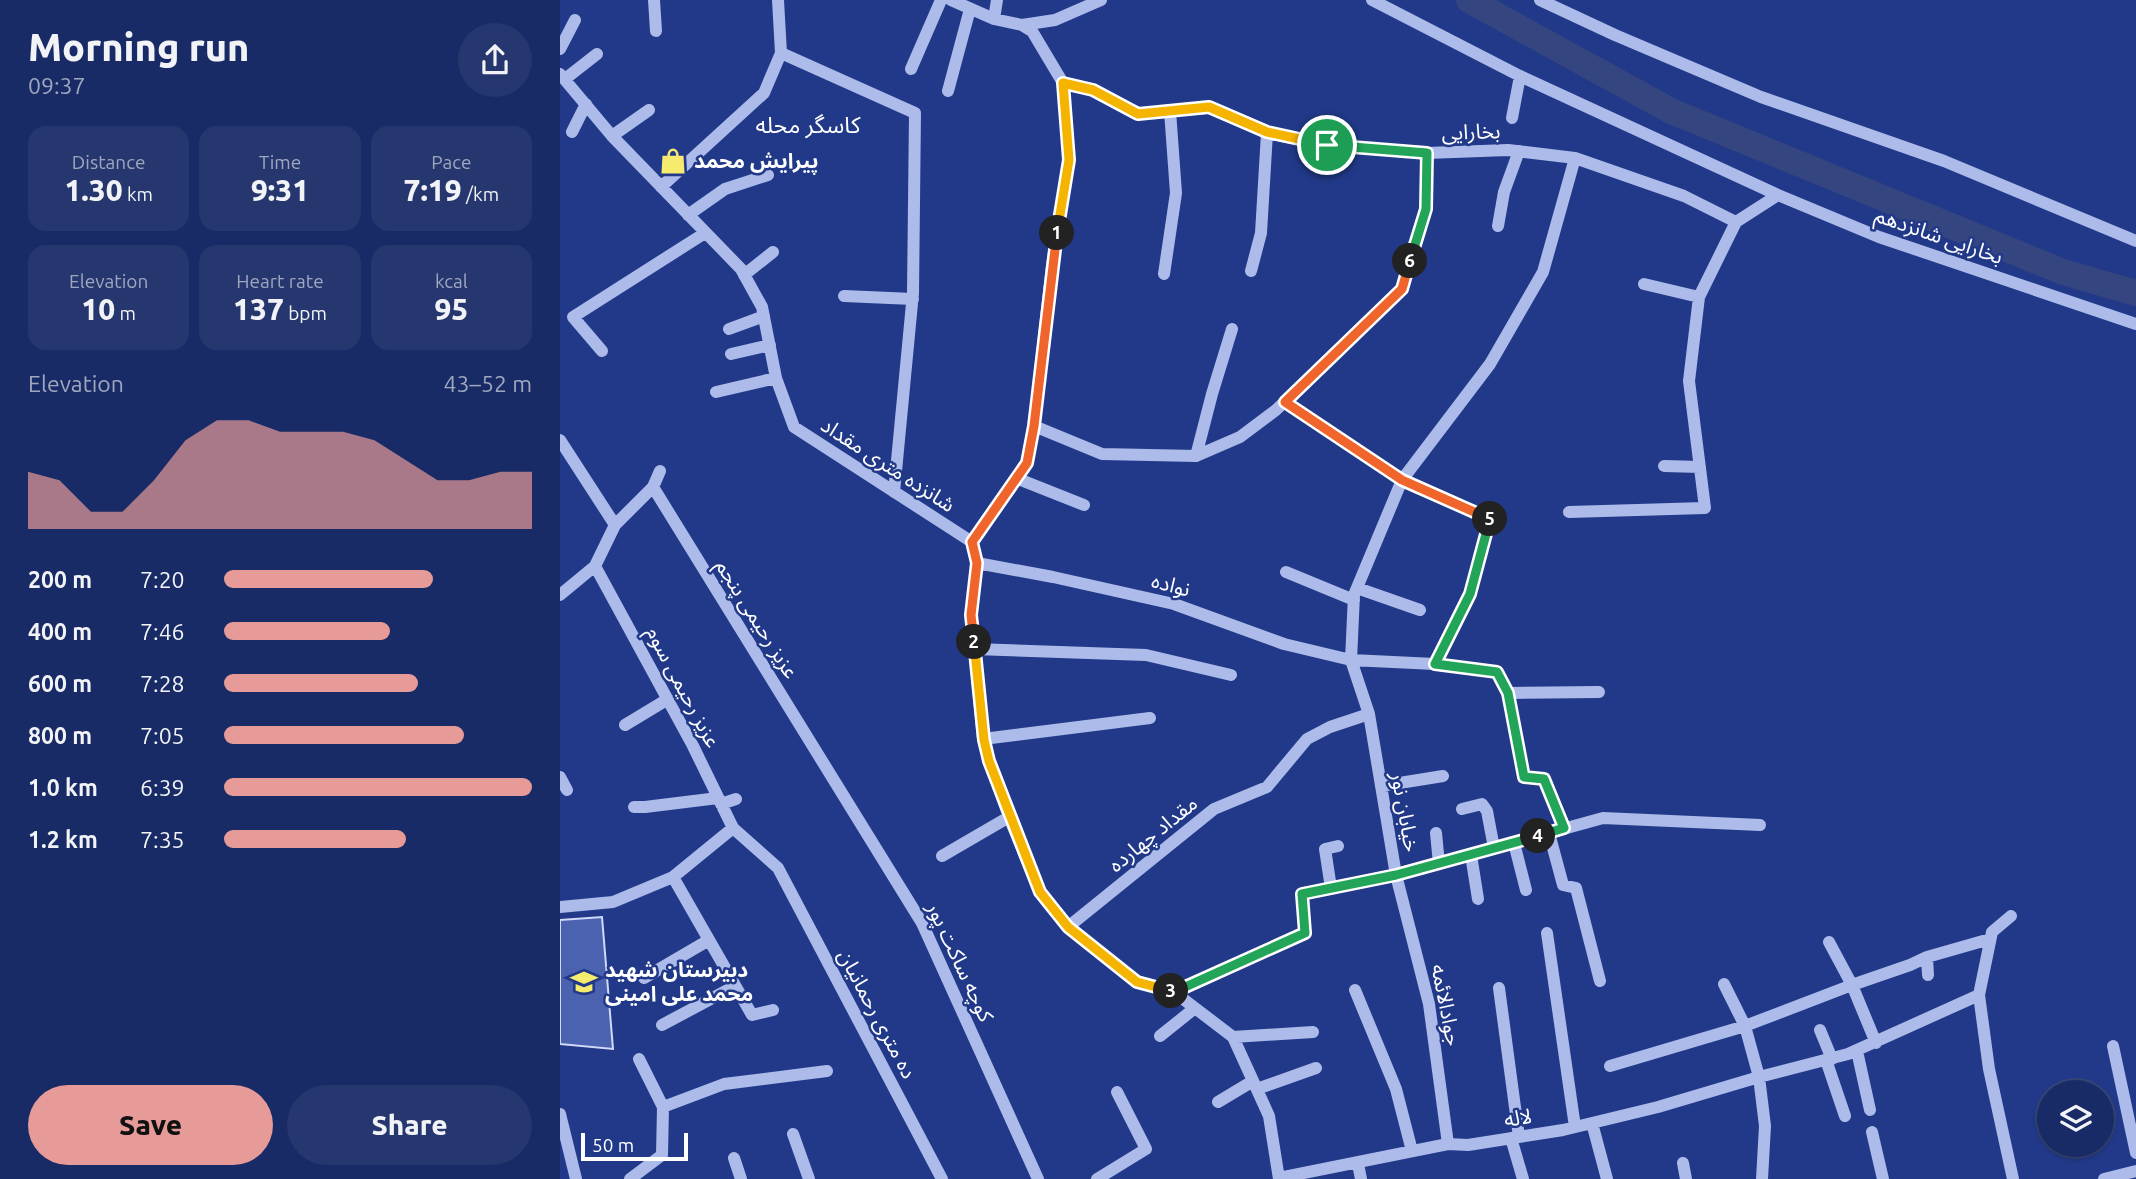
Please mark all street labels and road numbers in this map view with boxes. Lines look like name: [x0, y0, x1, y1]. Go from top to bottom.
street label: بخارایی: [1441, 118, 1501, 145]
street label: بخارایی شانزدهم: [1871, 202, 2006, 272]
street label: شانزده متری مقداد: [817, 412, 960, 517]
street label: عزیز رحیمی پنجم: [708, 555, 804, 685]
street label: نواده: [1149, 567, 1193, 602]
street label: عزیز رحیمی سوم: [637, 622, 726, 754]
street label: خیابان نور: [1386, 769, 1425, 854]
street label: مقداد چهارده: [1103, 790, 1203, 878]
street label: کوچه ساکت پور: [920, 897, 999, 1026]
street label: ده متری رحمانیان: [833, 945, 922, 1083]
street label: جوادالائمه: [1426, 962, 1467, 1048]
street label: لاله: [1502, 1103, 1533, 1131]

